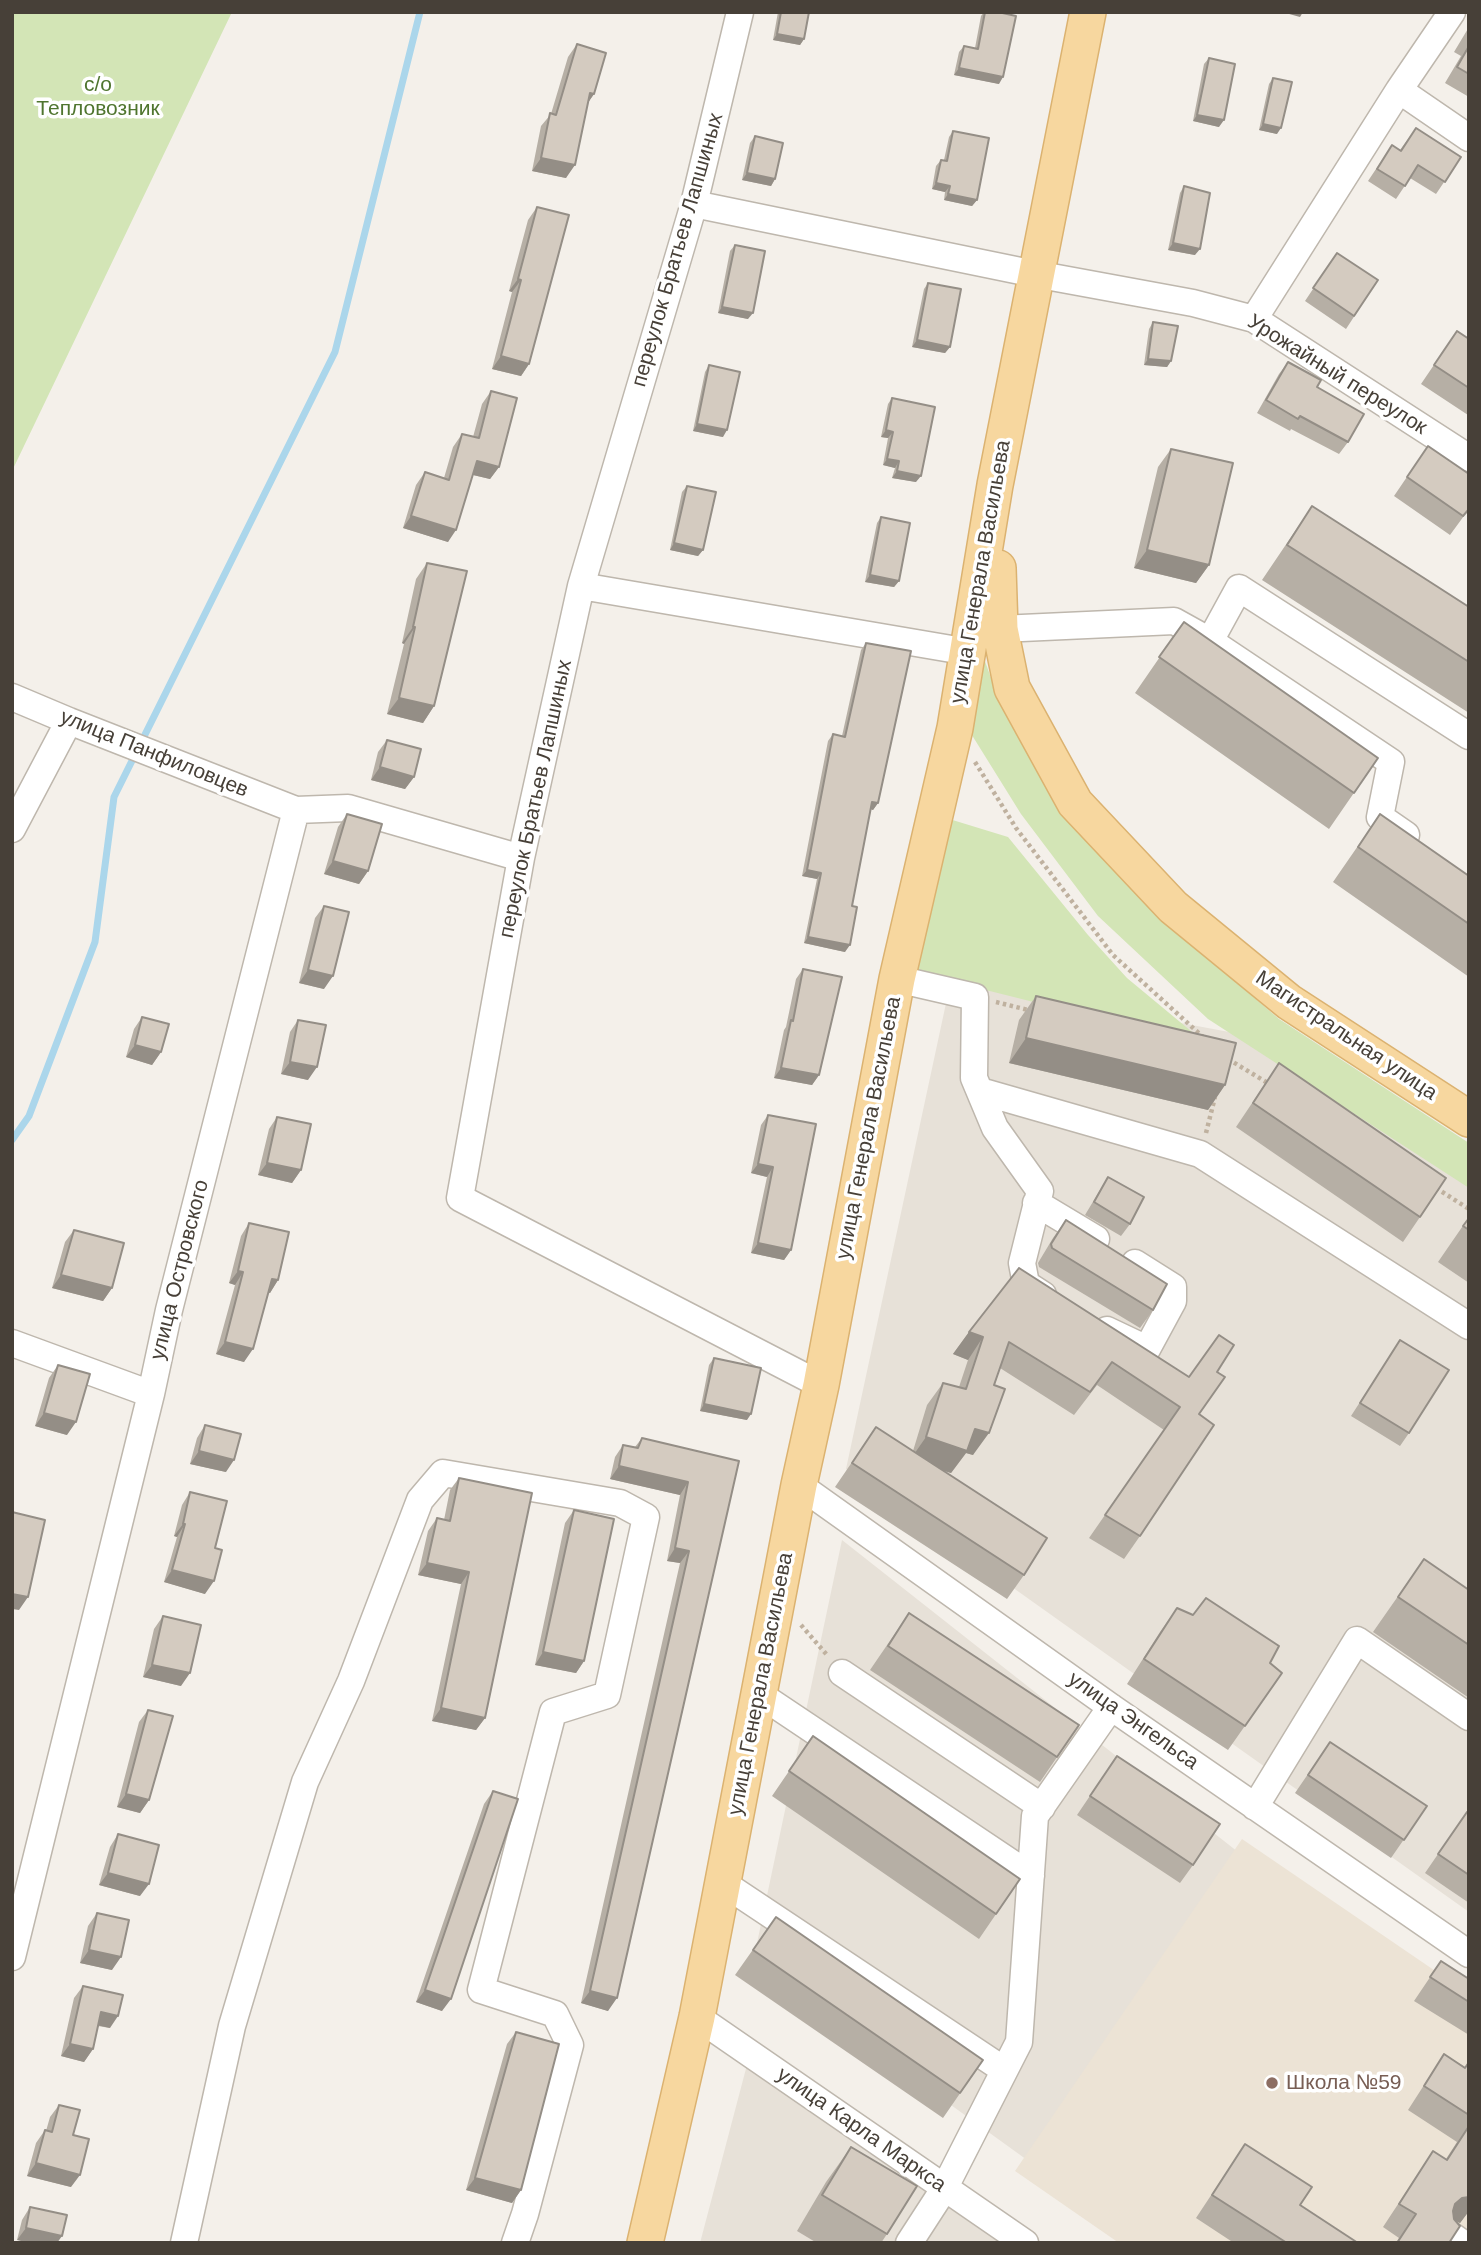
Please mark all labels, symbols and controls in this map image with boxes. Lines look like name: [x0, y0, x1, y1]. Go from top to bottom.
park label: с/о Тепловозник: [36, 72, 160, 122]
street label: переулок Братьев Лапшиных: [627, 110, 729, 390]
street label: Урожайный переулок: [1243, 310, 1431, 440]
street label: улица Генерала Васильева: [945, 438, 1017, 706]
street label: переулок Братьев Лапшиных: [494, 658, 578, 940]
street label: улица Панфиловцев: [56, 705, 252, 803]
street label: Магистральная улица: [1250, 966, 1442, 1106]
street label: улица Генерала Васильева: [831, 995, 907, 1261]
street label: улица Островского: [145, 1177, 215, 1363]
street label: улица Генерала Васильева: [723, 1551, 799, 1817]
street label: улица Энгельса: [1063, 1667, 1203, 1775]
street label: улица Карла Маркса: [771, 2062, 951, 2198]
place label: Школа №59: [1286, 2070, 1402, 2096]
marker: Школа №59: [1264, 2075, 1280, 2091]

